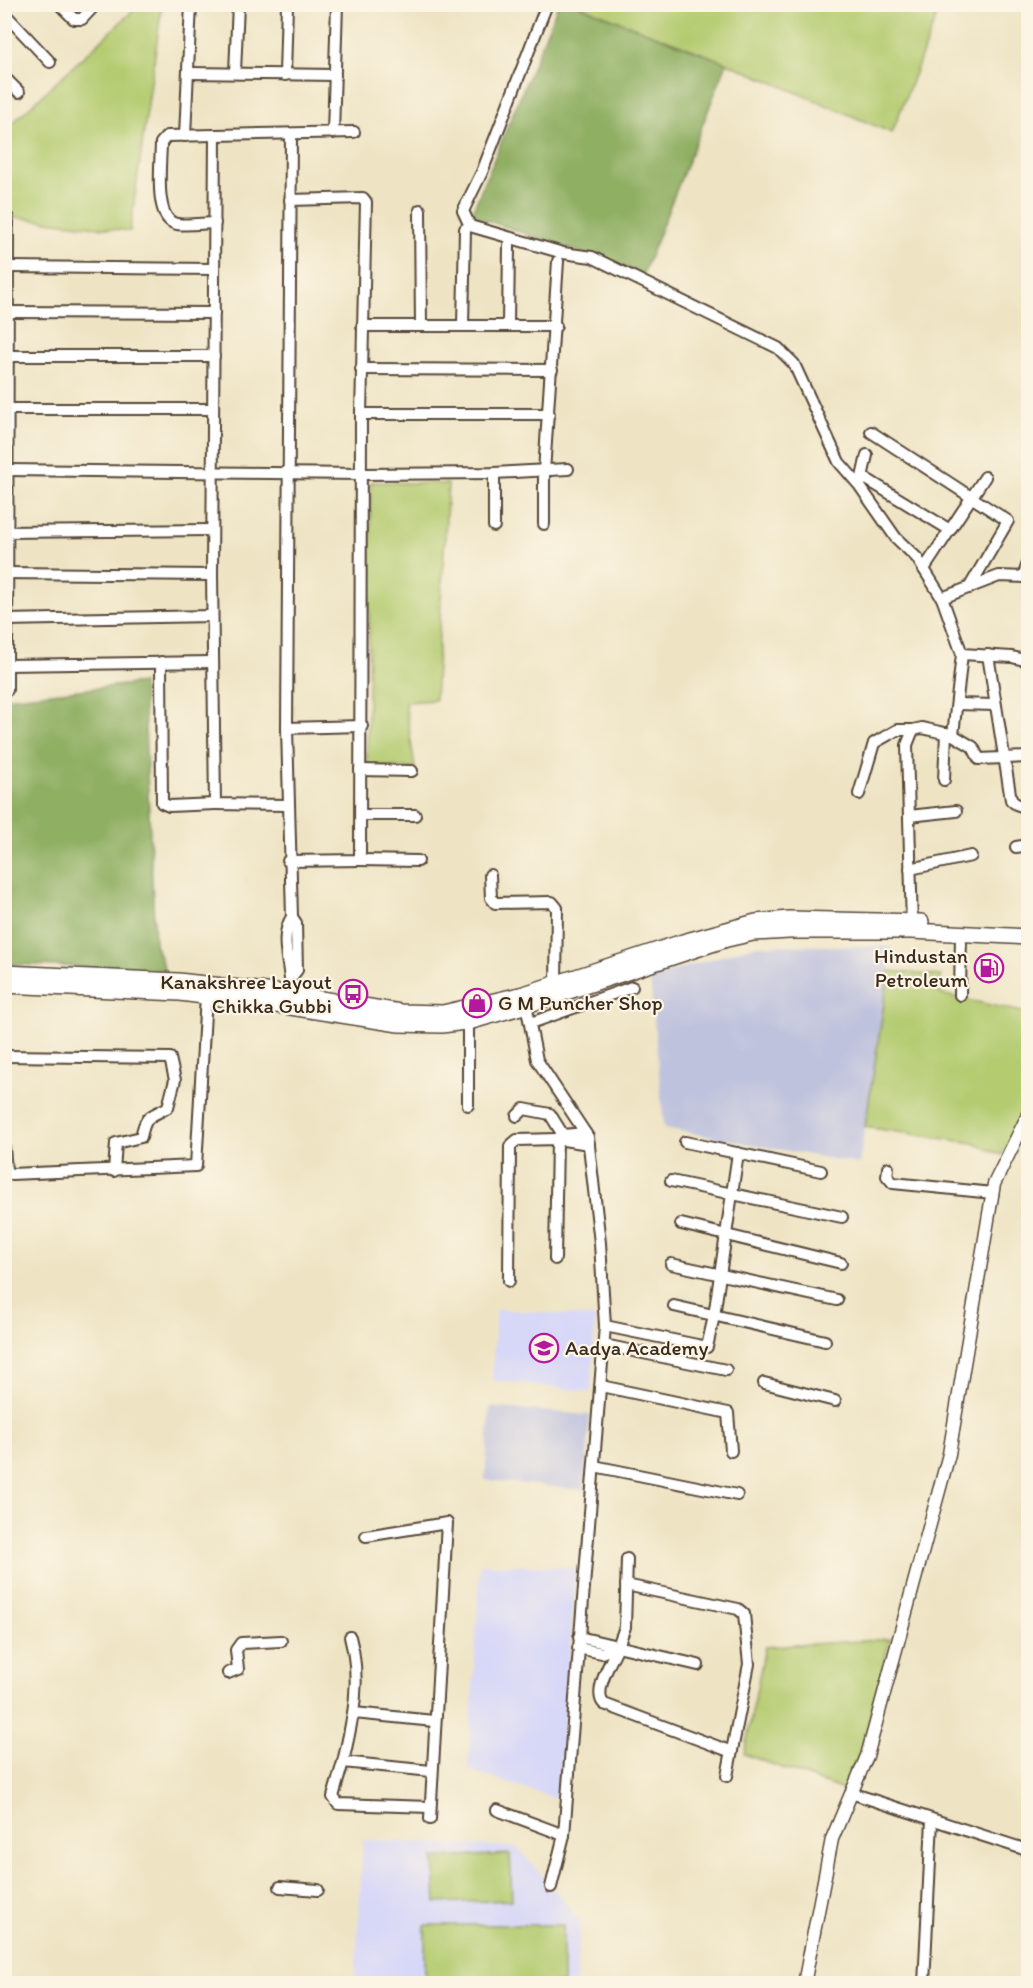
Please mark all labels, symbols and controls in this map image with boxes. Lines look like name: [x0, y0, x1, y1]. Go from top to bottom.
place label: Hindustan Petroleum: [874, 943, 968, 992]
fuel station icon: Hindustan Petroleum: [973, 952, 1005, 984]
place label: Kanakshree Layout Chikka Gubbi: [160, 969, 332, 1018]
bus stop icon: Kanakshree Layout Chikka Gubbi: [337, 978, 369, 1010]
shop icon: G M Puncher Shop: [461, 987, 493, 1019]
place label: G M Puncher Shop: [498, 990, 663, 1015]
school or university icon: Aadya Academy: [528, 1332, 560, 1364]
place label: Aadya Academy: [565, 1335, 708, 1360]

